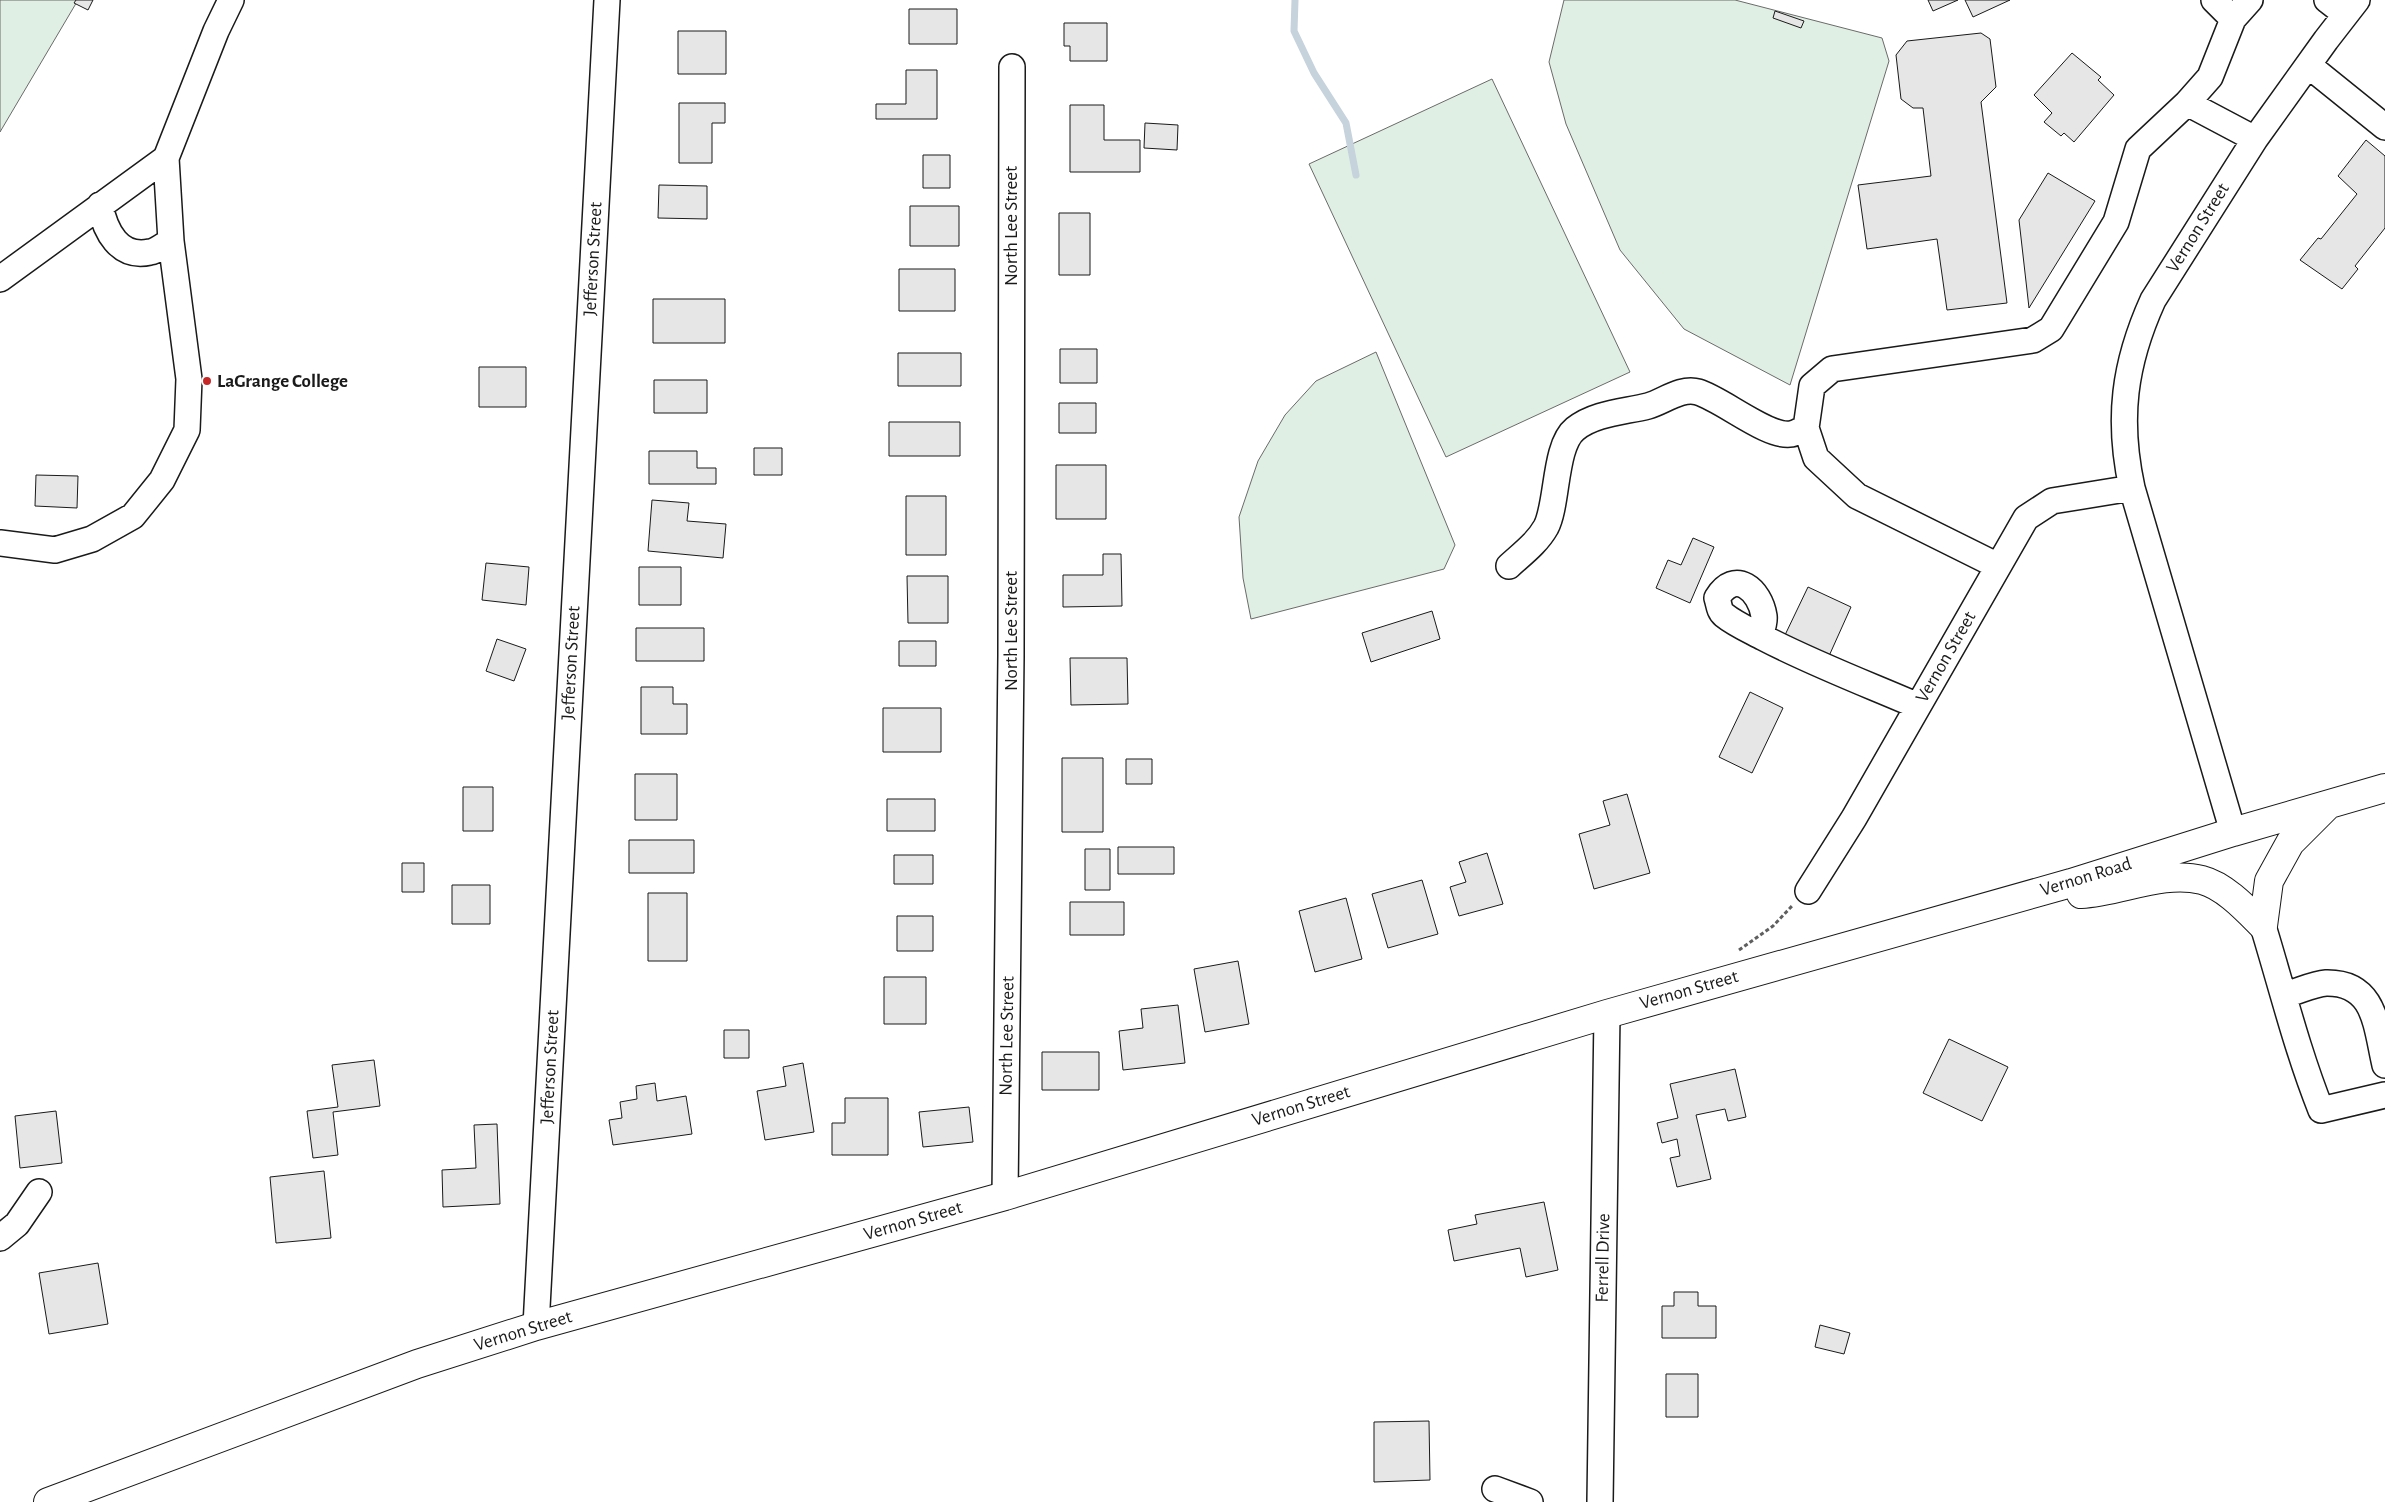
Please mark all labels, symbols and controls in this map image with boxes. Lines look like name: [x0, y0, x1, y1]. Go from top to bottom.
street label: North Lee Street: [1002, 166, 1021, 286]
street label: Vernon Street: [2163, 180, 2233, 276]
street label: Jefferson Street: [581, 202, 605, 316]
place label: LaGrange College: [217, 372, 348, 391]
marker: LaGrange College: [201, 375, 213, 387]
street label: North Lee Street: [1002, 571, 1021, 691]
street label: Jefferson Street: [559, 606, 583, 720]
street label: Vernon Street: [1912, 608, 1980, 706]
street label: Vernon Road: [2038, 854, 2134, 900]
street label: Vernon Street: [1638, 967, 1740, 1013]
street label: North Lee Street: [996, 976, 1018, 1096]
street label: Jefferson Street: [538, 1010, 562, 1124]
street label: Vernon Street: [1250, 1082, 1352, 1130]
street label: Vernon Street: [862, 1198, 964, 1244]
street label: Ferrell Drive: [1593, 1213, 1613, 1303]
street label: Vernon Street: [472, 1307, 574, 1355]

